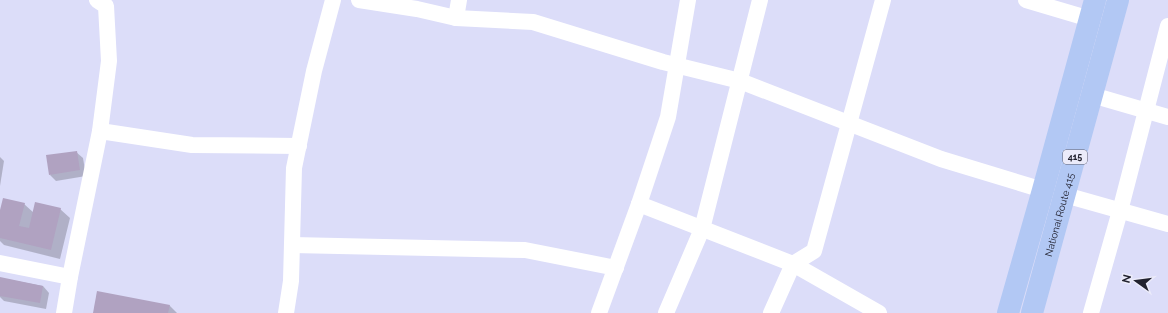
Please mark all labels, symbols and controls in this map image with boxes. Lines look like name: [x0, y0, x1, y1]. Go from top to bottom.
road number: 415: [1063, 150, 1087, 164]
street label: National Route 415: [1042, 171, 1076, 258]
north arrow: [1116, 261, 1156, 301]
text: N: [1119, 273, 1134, 284]

